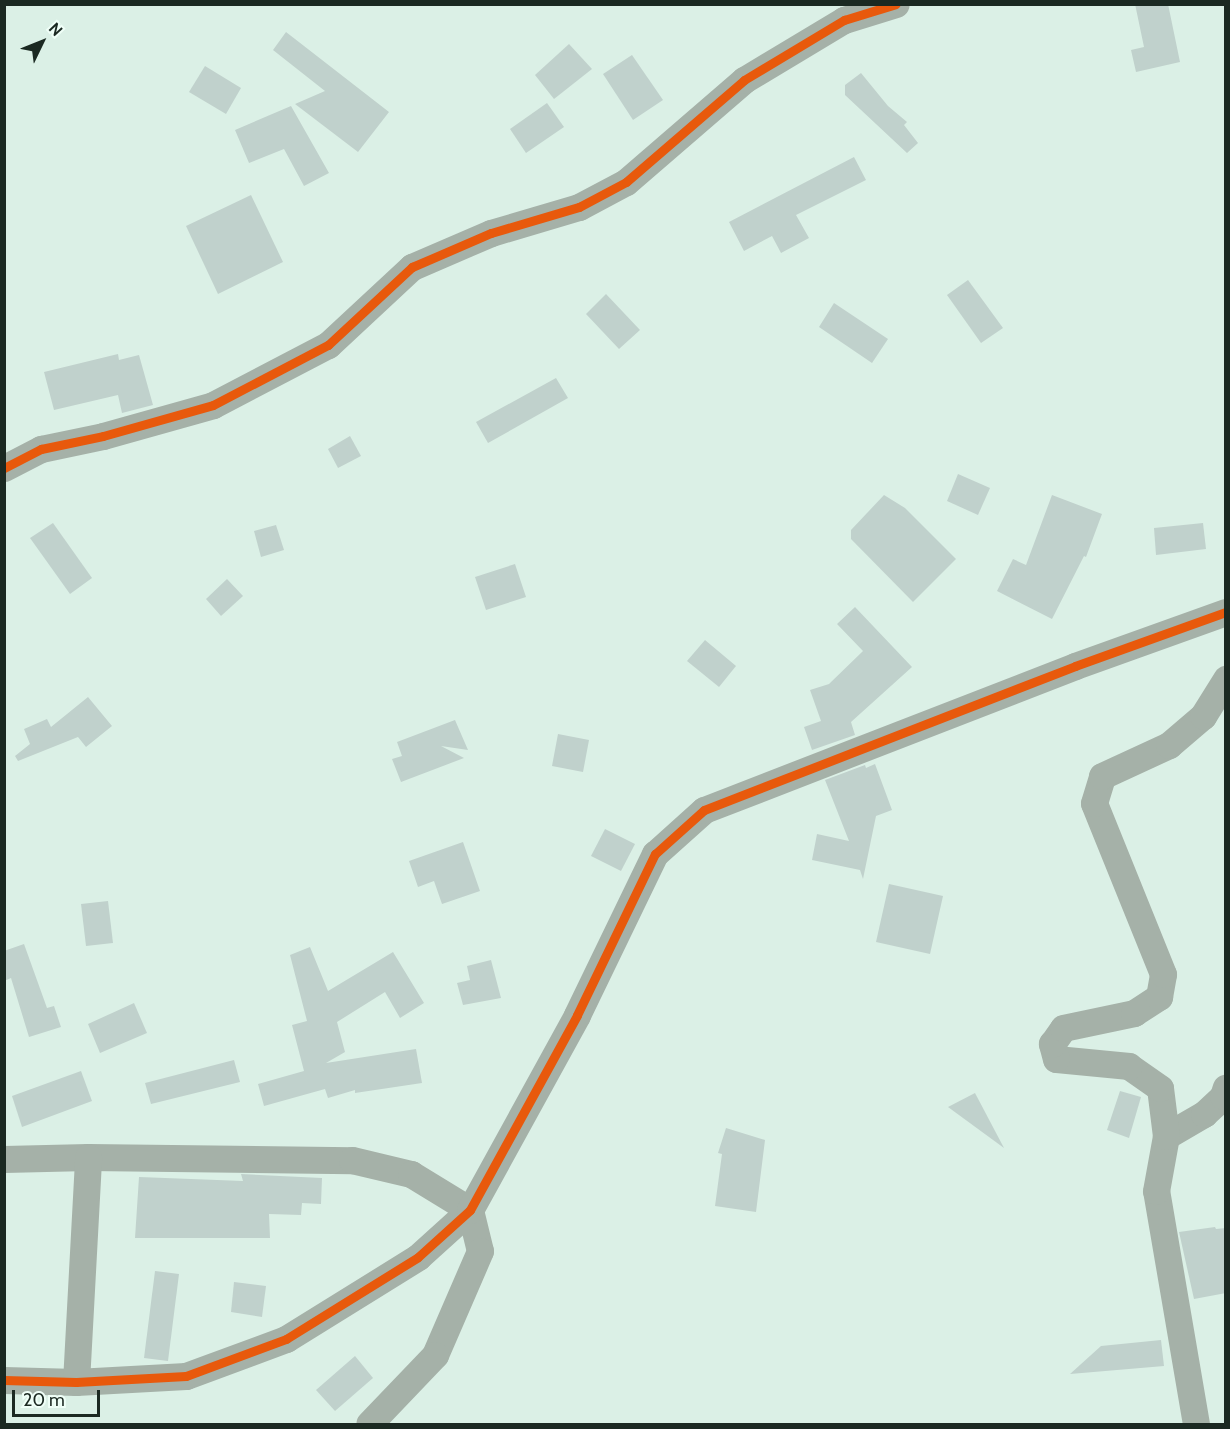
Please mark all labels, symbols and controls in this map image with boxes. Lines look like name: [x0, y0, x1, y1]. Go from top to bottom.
north arrow: [12, 12, 72, 72]
text: N: [45, 19, 66, 40]
scale bar: [15, 1378, 104, 1416]
text: 20 m: [23, 1389, 65, 1411]

